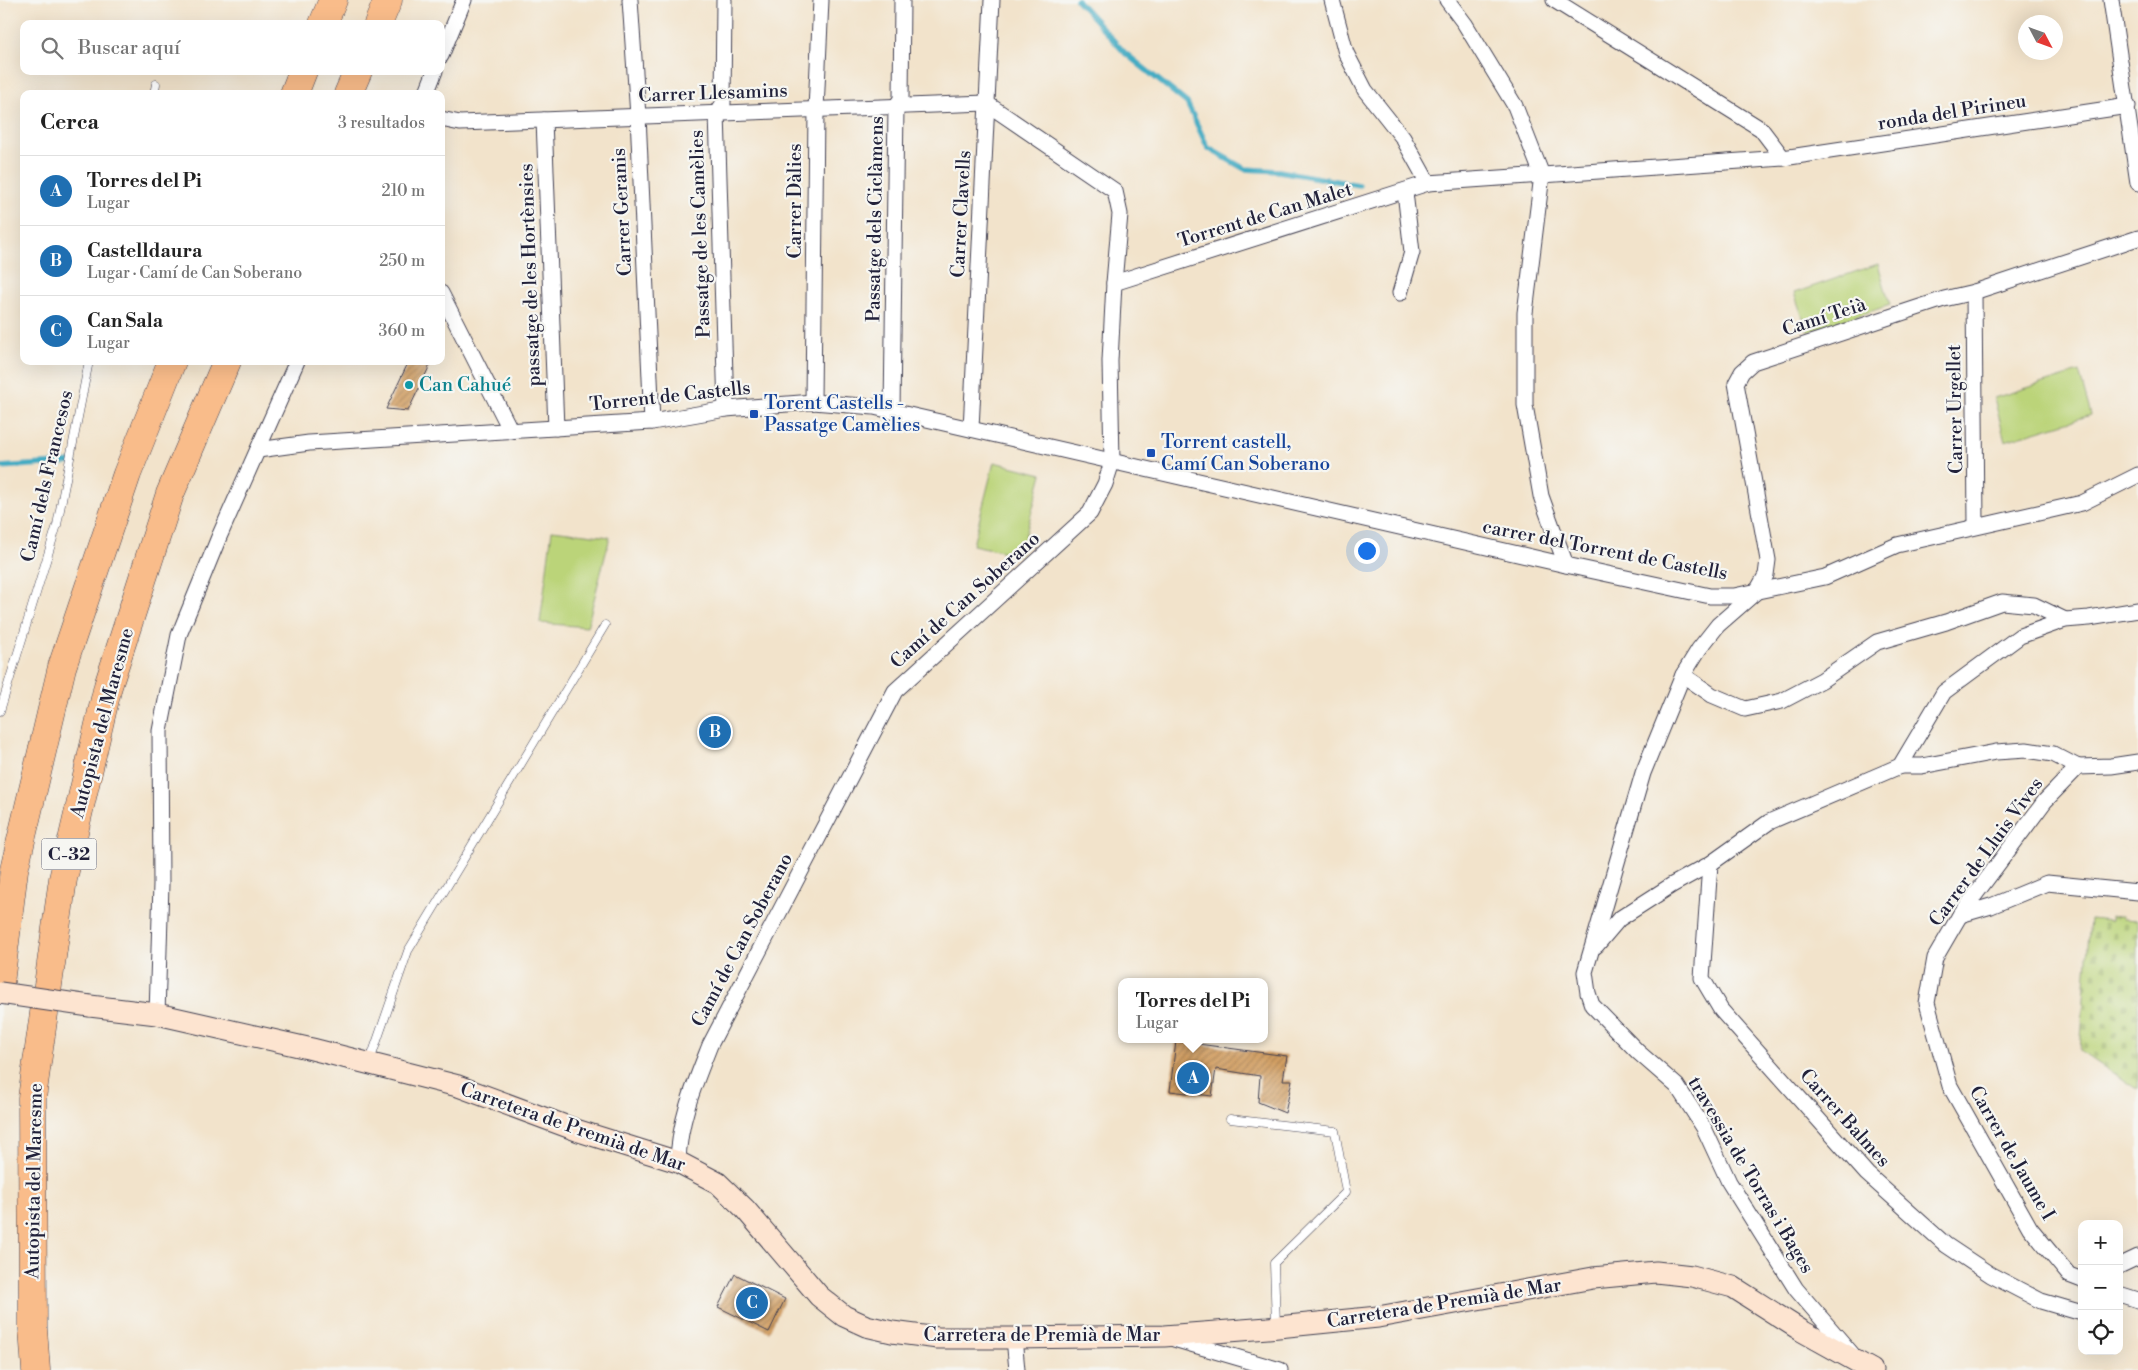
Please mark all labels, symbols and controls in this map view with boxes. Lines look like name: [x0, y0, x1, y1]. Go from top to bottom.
north arrow: [2018, 15, 2063, 60]
search box: [20, 20, 445, 75]
icon: search: [38, 34, 66, 62]
text: Buscar aquí: [78, 36, 180, 60]
street label: Carrer Llesamins: [638, 78, 788, 108]
street label: ronda del Pirineu: [1876, 88, 2028, 136]
text: Cerca: [40, 110, 99, 136]
text: 3 resultados: [338, 113, 425, 133]
street label: Passatge dels Ciclàmens: [861, 116, 889, 322]
street label: Passatge de les Camèlies: [684, 130, 716, 338]
street label: Carrer Dàlies: [783, 143, 807, 259]
street label: Carrer Geranis: [607, 147, 637, 277]
street label: Carrer Clavells: [946, 150, 976, 278]
street label: passatge de les Hortènsies: [514, 163, 546, 387]
text: Torres del Pi: [87, 169, 202, 193]
street label: Torrent de Can Malet: [1175, 177, 1355, 253]
text: A: [50, 181, 62, 201]
text: 210 m: [381, 181, 425, 201]
text: Lugar: [87, 193, 130, 213]
text: Castelldaura: [87, 239, 202, 263]
text: B: [50, 251, 62, 271]
text: 250 m: [379, 251, 425, 271]
text: Lugar · Camí de Can Soberano: [87, 263, 302, 283]
street label: Camí Teià: [1779, 292, 1869, 342]
text: Can Sala: [87, 309, 163, 333]
text: C: [50, 321, 62, 341]
text: 360 m: [379, 321, 425, 341]
text: Lugar: [87, 333, 130, 353]
street label: Carrer Urgellet: [1942, 344, 1968, 474]
place label: Can Cahué: [419, 373, 511, 397]
street label: Torrent de Castells: [588, 376, 752, 416]
marker: Can Cahué: [403, 379, 415, 391]
street label: Camí dels Francesos: [16, 388, 78, 564]
place label: Torent Castells - Passatge Camèlies: [764, 391, 920, 437]
marker: Torent Castells - Passatge Camèlies: [748, 408, 760, 420]
place label: Torrent castell, Camí Can Soberano: [1161, 430, 1330, 476]
marker: Torrent castell, Camí Can Soberano: [1145, 447, 1157, 459]
street label: carrer del Torrent de Castells: [1480, 514, 1730, 586]
street label: Camí de Can Soberano: [885, 526, 1045, 674]
your location: [1354, 538, 1380, 564]
street label: Autopista del Maresme: [65, 625, 139, 822]
pin: B: [699, 713, 731, 751]
street label: Carrer de Lluis Vives: [1924, 773, 2048, 931]
road number: C-32: [42, 839, 96, 870]
street label: Camí de Can Soberano: [686, 849, 798, 1031]
popup: [1118, 978, 1268, 1043]
text: Torres del Pi: [1136, 989, 1250, 1013]
text: Lugar: [1136, 1013, 1179, 1033]
pin: A: [1177, 1059, 1209, 1097]
street label: Carrer Balmes: [1795, 1064, 1895, 1172]
street label: travessia de Torras i Bages: [1683, 1072, 1819, 1278]
street label: Carretera de Premià de Mar: [457, 1077, 689, 1177]
street label: Carrer de Jaume I: [1964, 1082, 2060, 1224]
street label: Autopista del Maresme: [20, 1083, 48, 1280]
map controls: [2078, 1220, 2123, 1355]
button: +: [2078, 1220, 2123, 1265]
button: −: [2078, 1265, 2123, 1310]
street label: Carretera de Premià de Mar: [1325, 1273, 1563, 1333]
pin: C: [736, 1284, 768, 1322]
button: locate: [2078, 1310, 2123, 1355]
street label: Carretera de Premià de Mar: [923, 1323, 1161, 1347]

